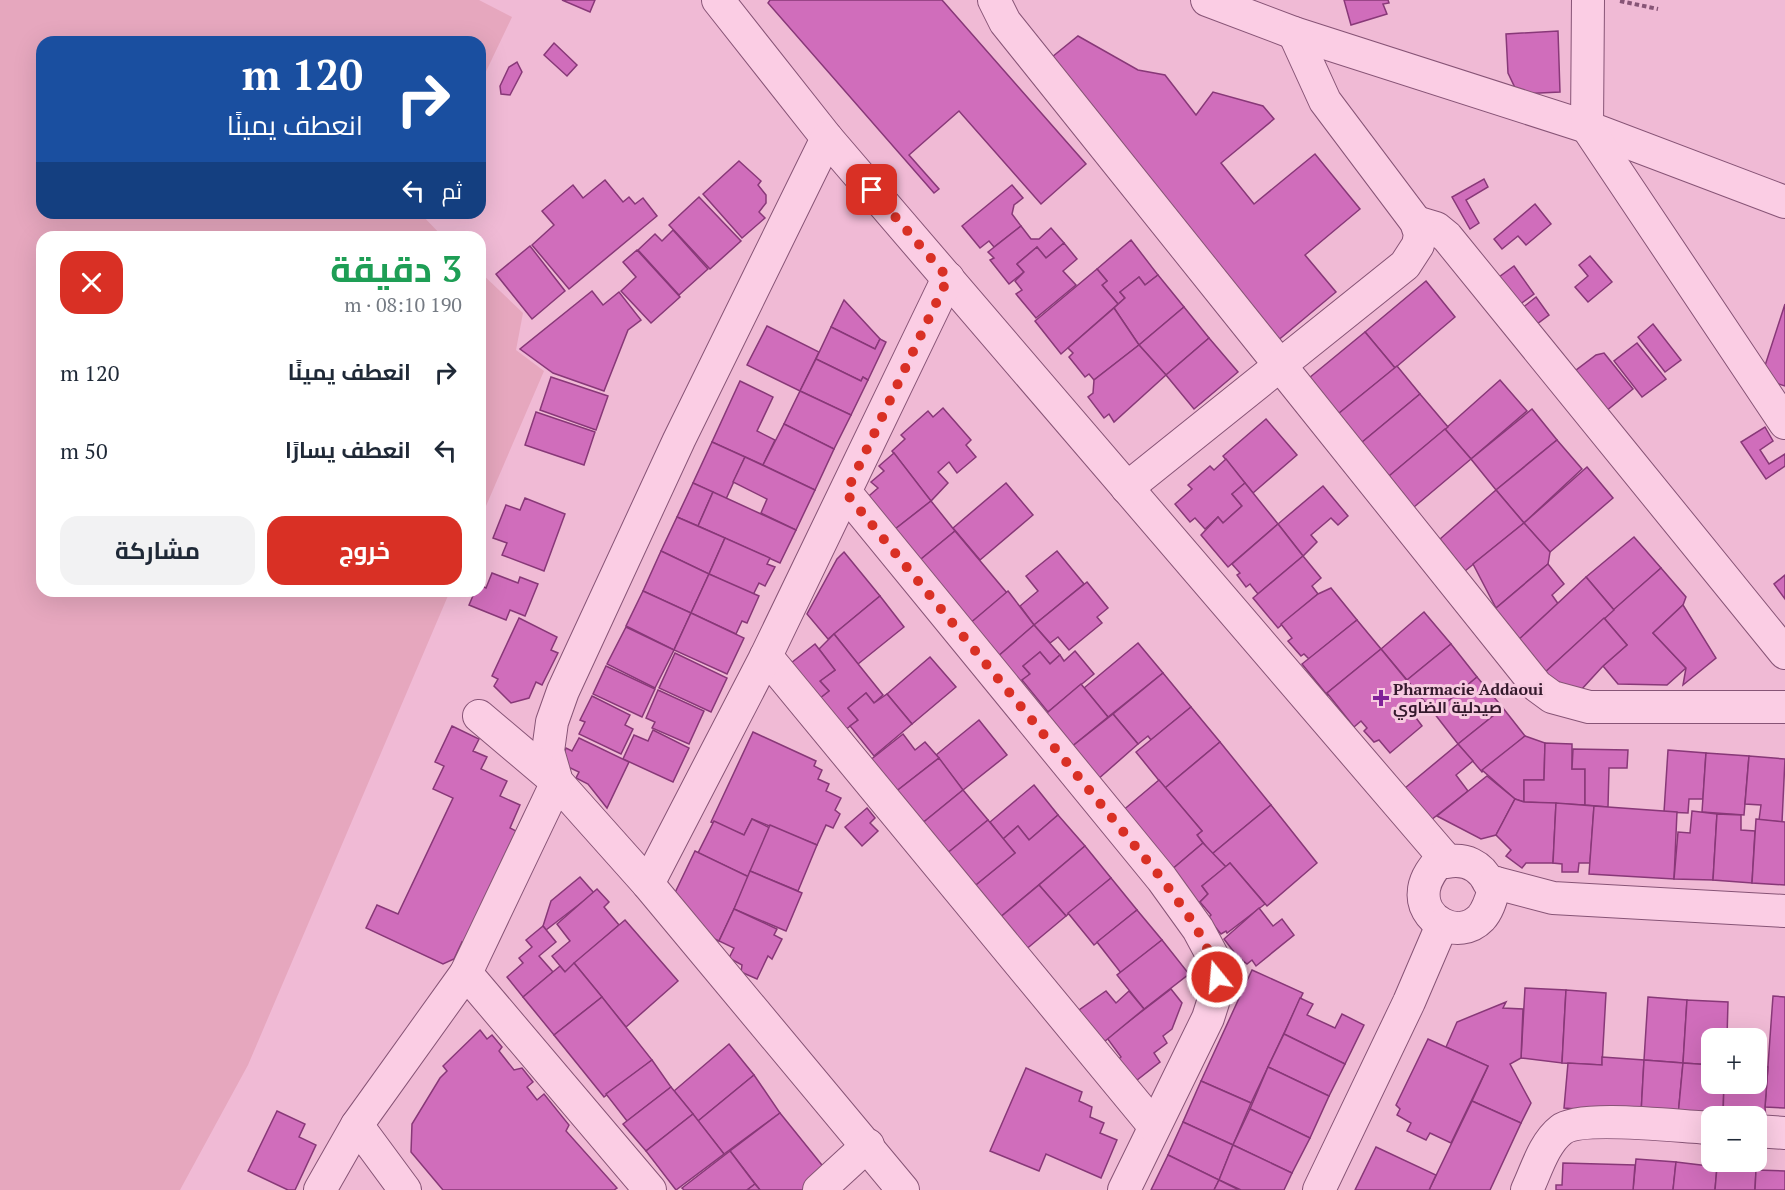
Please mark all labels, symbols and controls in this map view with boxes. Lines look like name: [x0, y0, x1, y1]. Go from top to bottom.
text: 120 m: [242, 46, 363, 102]
icon: right: [384, 60, 462, 138]
text: انعطف يمينًا: [227, 107, 363, 143]
pin: [846, 164, 897, 215]
icon: arrive: [855, 173, 888, 206]
icon: left: [397, 174, 430, 207]
text: ثم: [442, 176, 462, 205]
text: 3 دقيقة: [330, 245, 462, 292]
button: close: [60, 251, 123, 314]
text: 190 m · 08:10: [344, 291, 462, 318]
icon: right: [429, 356, 462, 389]
text: انعطف يمينًا: [288, 357, 411, 386]
text: 120 m: [60, 358, 120, 387]
icon: left: [429, 434, 462, 467]
text: انعطف يسارًا: [285, 435, 411, 464]
text: 50 m: [60, 436, 108, 465]
button: مشاركة: [60, 516, 255, 585]
button: خروج: [267, 516, 462, 585]
place label: Pharmacie Addaoui صيدلية الضاوي: [1393, 678, 1543, 720]
marker: Pharmacie Addaoui صيدلية الضاوي: [1374, 691, 1388, 705]
position arrow: [1185, 945, 1249, 1009]
map controls: [1701, 1028, 1767, 1172]
button: +: [1701, 1028, 1767, 1094]
button: −: [1701, 1106, 1767, 1172]

